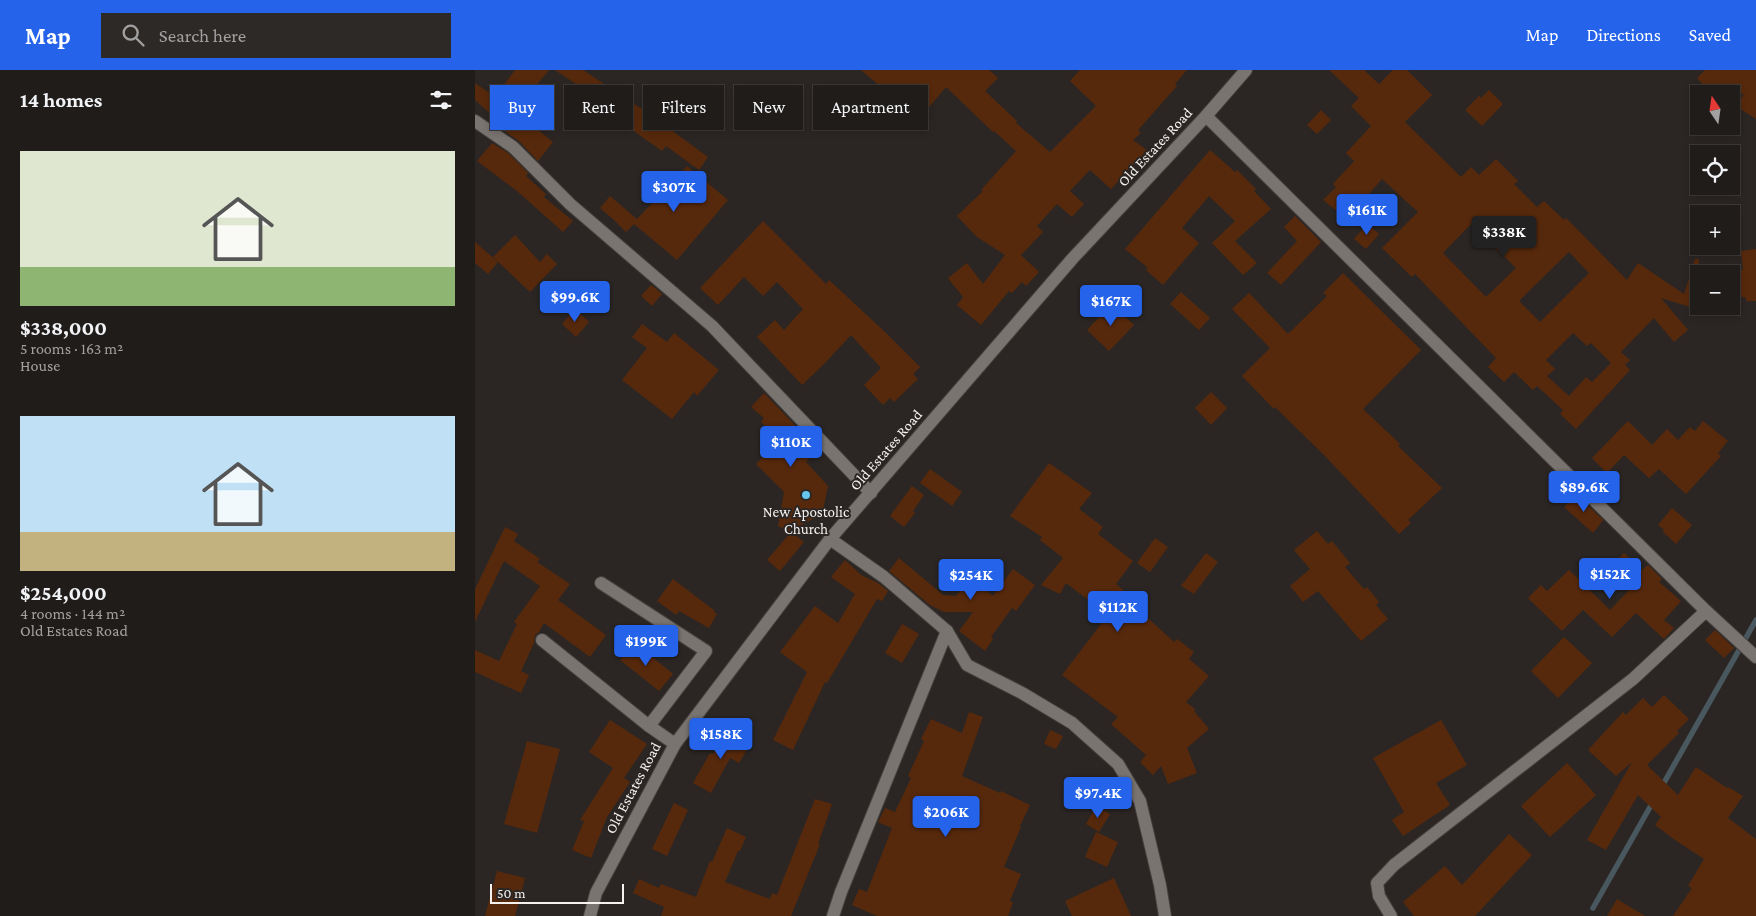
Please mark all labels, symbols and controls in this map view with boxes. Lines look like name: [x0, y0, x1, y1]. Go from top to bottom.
search box: [101, 13, 451, 58]
icon: search: [119, 21, 147, 49]
text: Map: [25, 22, 71, 49]
text: Search here: [159, 25, 246, 46]
text: Map: [1526, 25, 1558, 45]
text: Directions: [1586, 25, 1661, 45]
text: Saved: [1689, 25, 1731, 45]
chip: Buy: [490, 85, 554, 130]
chip: Rent: [564, 85, 633, 130]
chip: Filters: [643, 85, 724, 130]
chip: New: [734, 85, 803, 130]
chip: Apartment: [813, 85, 928, 130]
north arrow: [1690, 85, 1740, 135]
map controls: [1690, 85, 1740, 315]
icon: filters: [427, 86, 455, 114]
text: 14 homes: [20, 88, 102, 112]
street label: Old Estates Road: [1115, 104, 1195, 189]
button: locate: [1690, 145, 1740, 195]
pin: $307K: [639, 170, 709, 213]
text: $307K: [652, 178, 696, 195]
icon: home: [193, 184, 283, 274]
pin: $161K: [1332, 194, 1402, 236]
text: $161K: [1348, 201, 1386, 218]
button: +: [1690, 205, 1740, 255]
pin: $338K: [1469, 216, 1539, 258]
text: $338K: [1482, 223, 1526, 240]
button: −: [1690, 265, 1740, 315]
pin: $99.6K: [534, 280, 616, 323]
pin: $167K: [1076, 284, 1146, 327]
text: $99.6K: [551, 288, 599, 305]
text: $167K: [1091, 292, 1131, 309]
text: $338,000: [20, 316, 107, 340]
text: 5 rooms · 163 m²: [20, 340, 123, 357]
text: House: [20, 357, 60, 374]
street label: Old Estates Road: [847, 407, 925, 493]
pin: $110K: [756, 426, 826, 468]
text: $110K: [771, 433, 811, 450]
icon: home: [193, 449, 283, 539]
pin: $89.6K: [1543, 470, 1625, 513]
text: $89.6K: [1560, 478, 1608, 495]
marker: New Apostolic Church: [800, 489, 812, 501]
place label: New Apostolic Church: [763, 504, 850, 537]
pin: $254K: [936, 558, 1006, 601]
pin: $152K: [1575, 558, 1645, 600]
text: $152K: [1590, 565, 1630, 582]
text: $254K: [950, 566, 992, 583]
text: $254,000: [20, 581, 107, 605]
pin: $112K: [1083, 590, 1153, 633]
text: $112K: [1099, 598, 1137, 615]
text: 4 rooms · 144 m²: [20, 605, 125, 622]
text: Old Estates Road: [20, 622, 128, 639]
pin: $199K: [611, 624, 681, 667]
text: $199K: [625, 632, 667, 649]
pin: $158K: [686, 718, 756, 760]
text: $158K: [700, 725, 742, 742]
street label: Old Estates Road: [602, 740, 664, 836]
pin: $97.4K: [1057, 776, 1139, 819]
text: $97.4K: [1075, 784, 1121, 801]
pin: $206K: [911, 796, 981, 838]
text: $206K: [924, 803, 968, 820]
scale bar: [490, 881, 624, 904]
text: 50 m: [497, 885, 525, 901]

